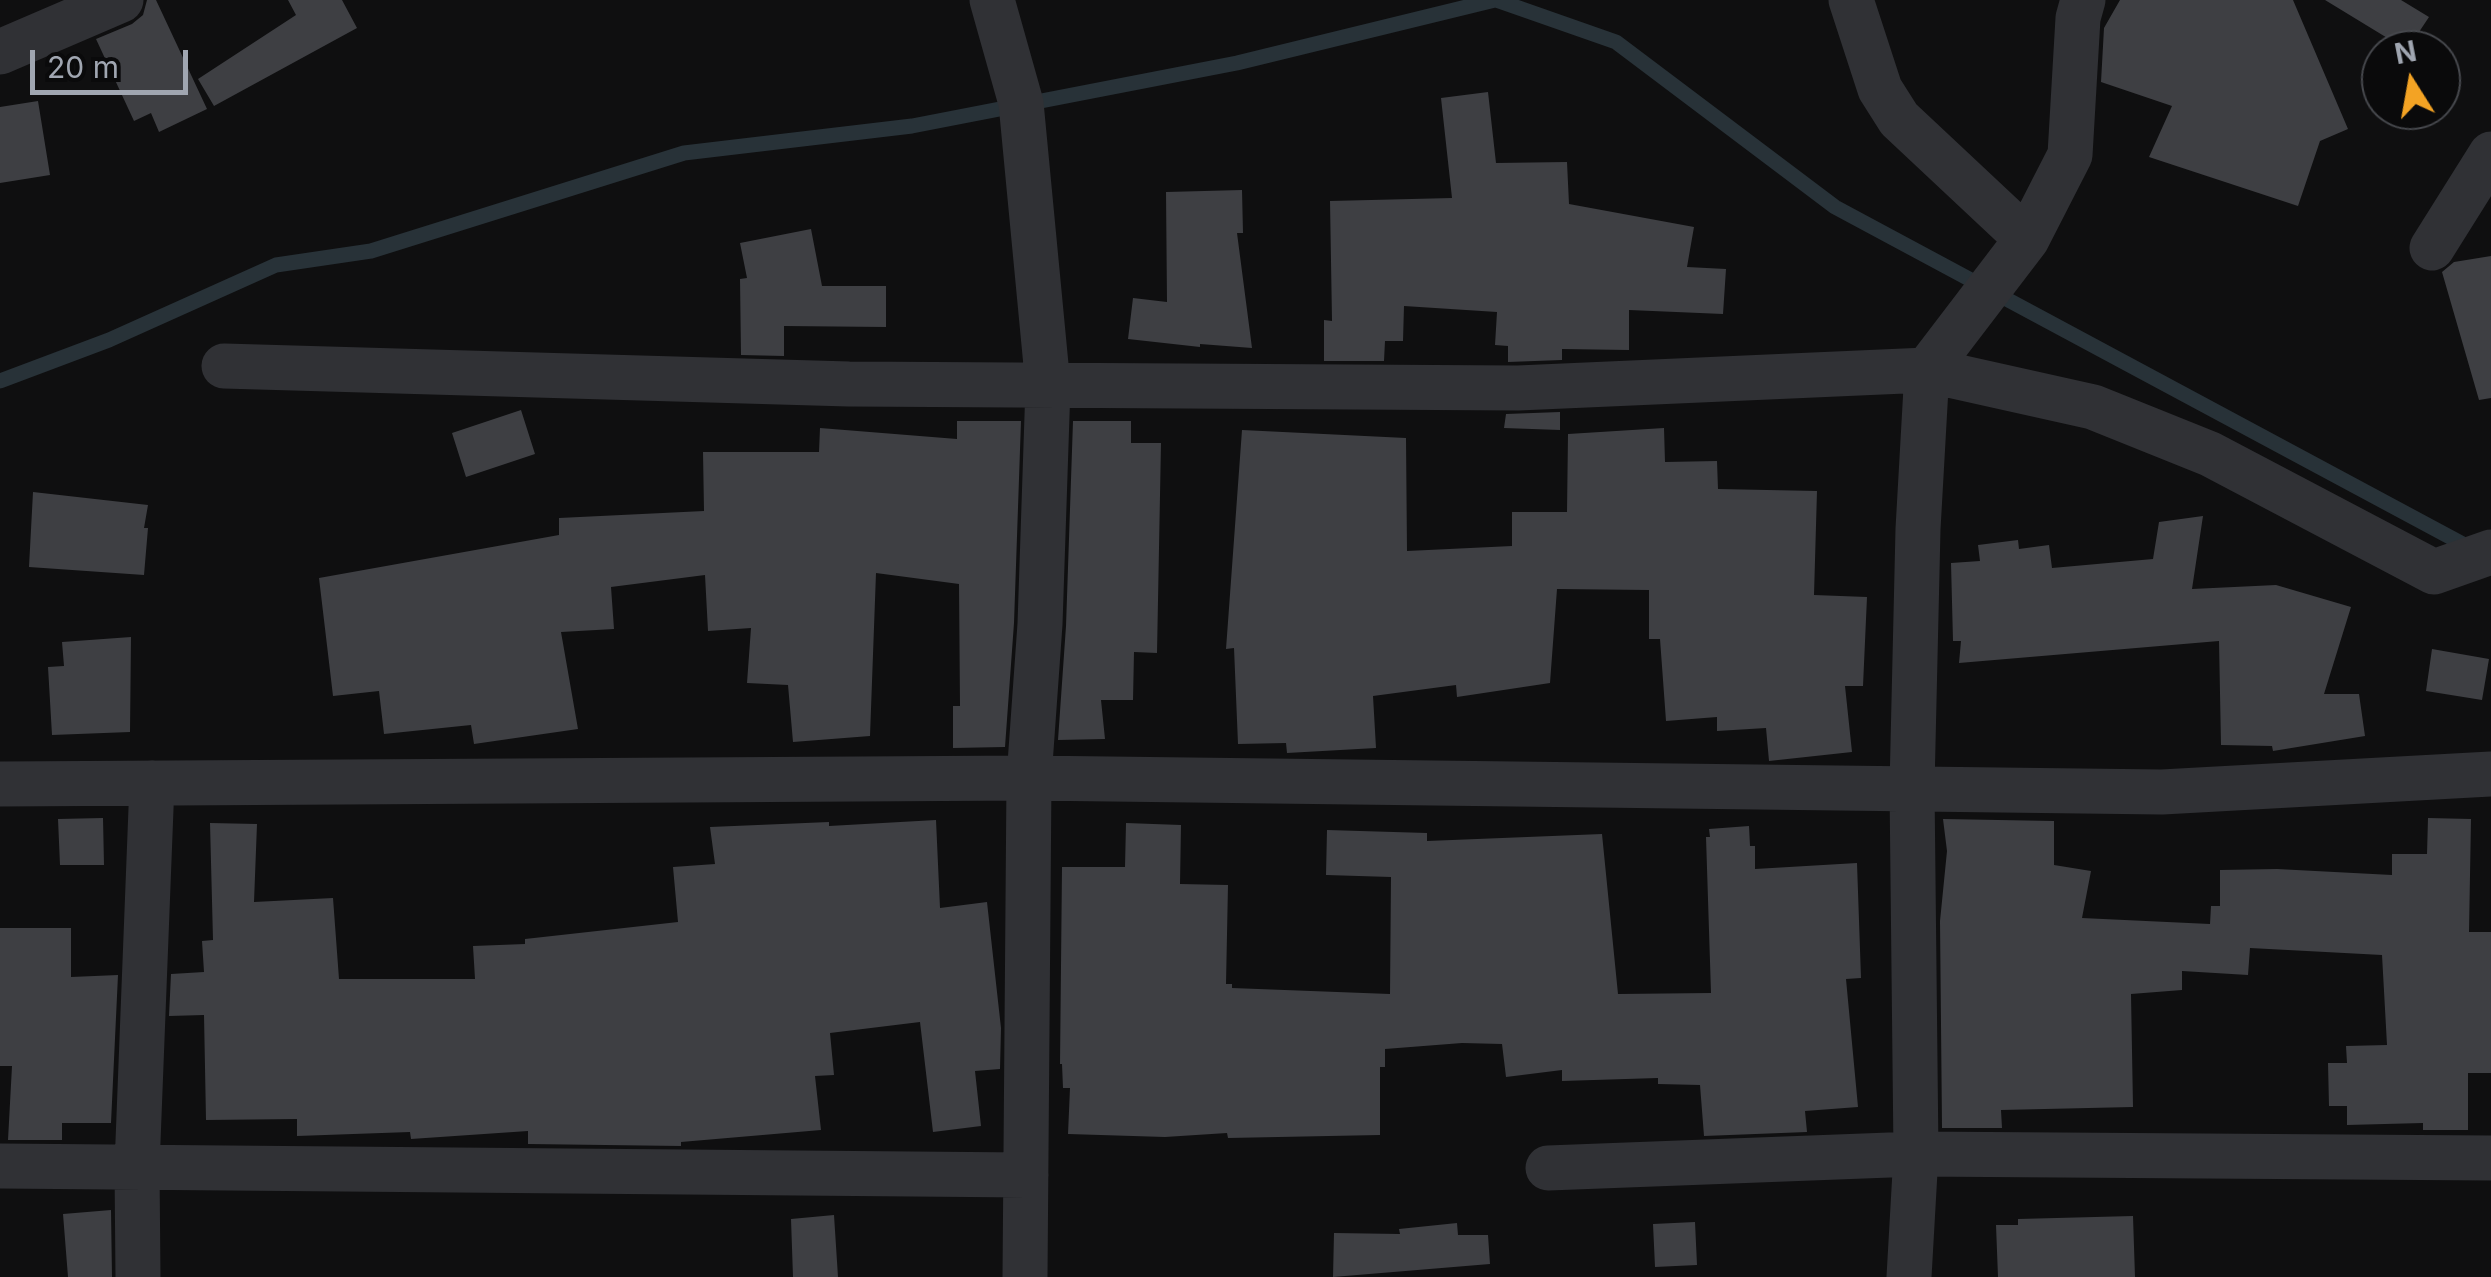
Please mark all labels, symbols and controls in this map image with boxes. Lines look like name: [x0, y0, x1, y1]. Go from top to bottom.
scale bar: [35, 30, 192, 92]
north arrow: [2361, 30, 2461, 130]
text: N: [2392, 34, 2419, 71]
text: 20 m: [47, 49, 119, 85]

